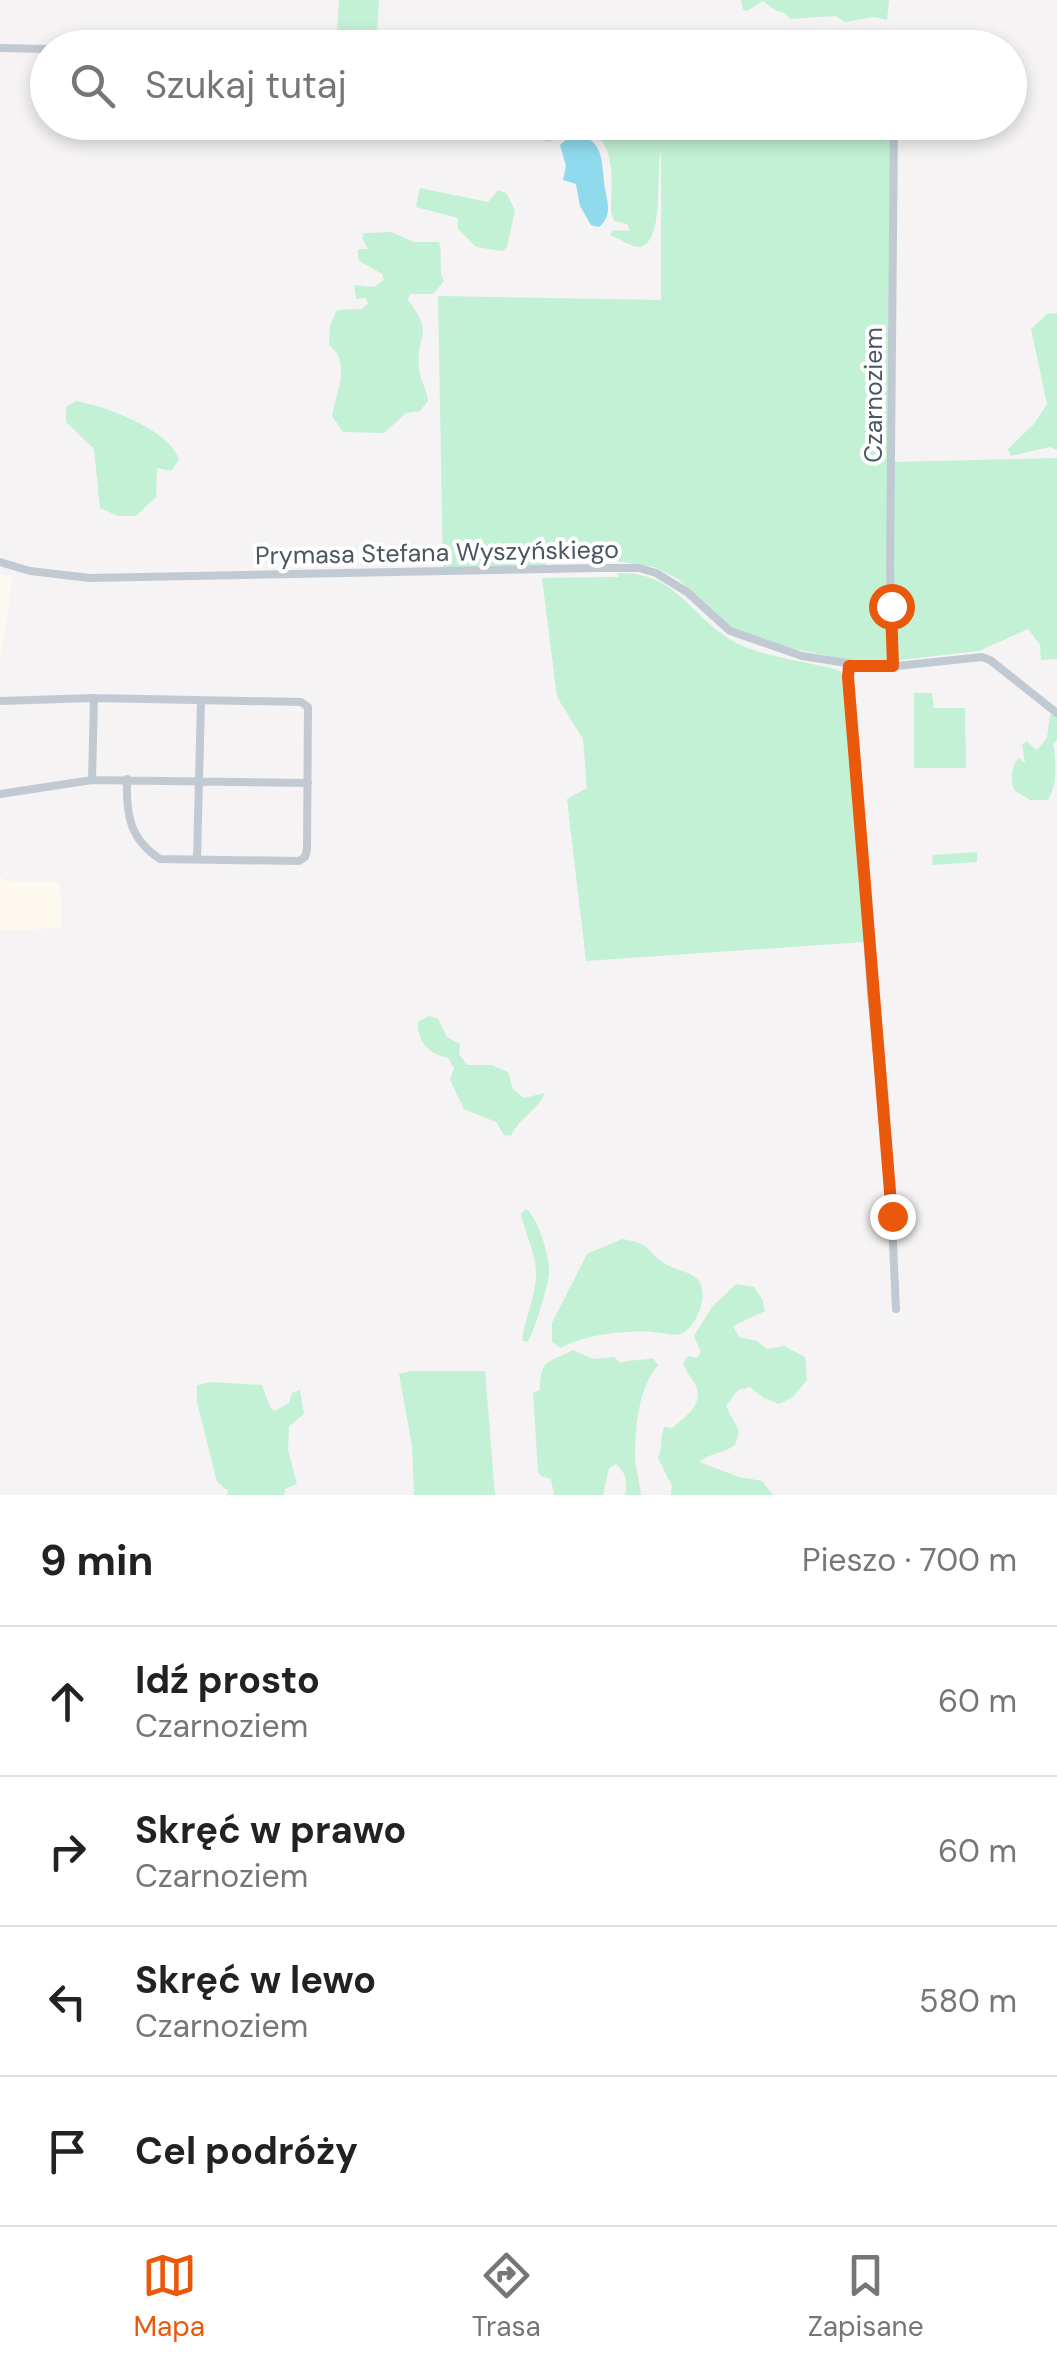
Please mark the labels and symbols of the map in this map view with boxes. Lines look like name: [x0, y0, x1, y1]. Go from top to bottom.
street label: Czarnoziem: [857, 327, 890, 463]
street label: Prymasa Stefana Wyszyńskiego: [255, 533, 619, 572]
route start: [869, 584, 915, 630]
route end: [870, 1194, 916, 1240]

